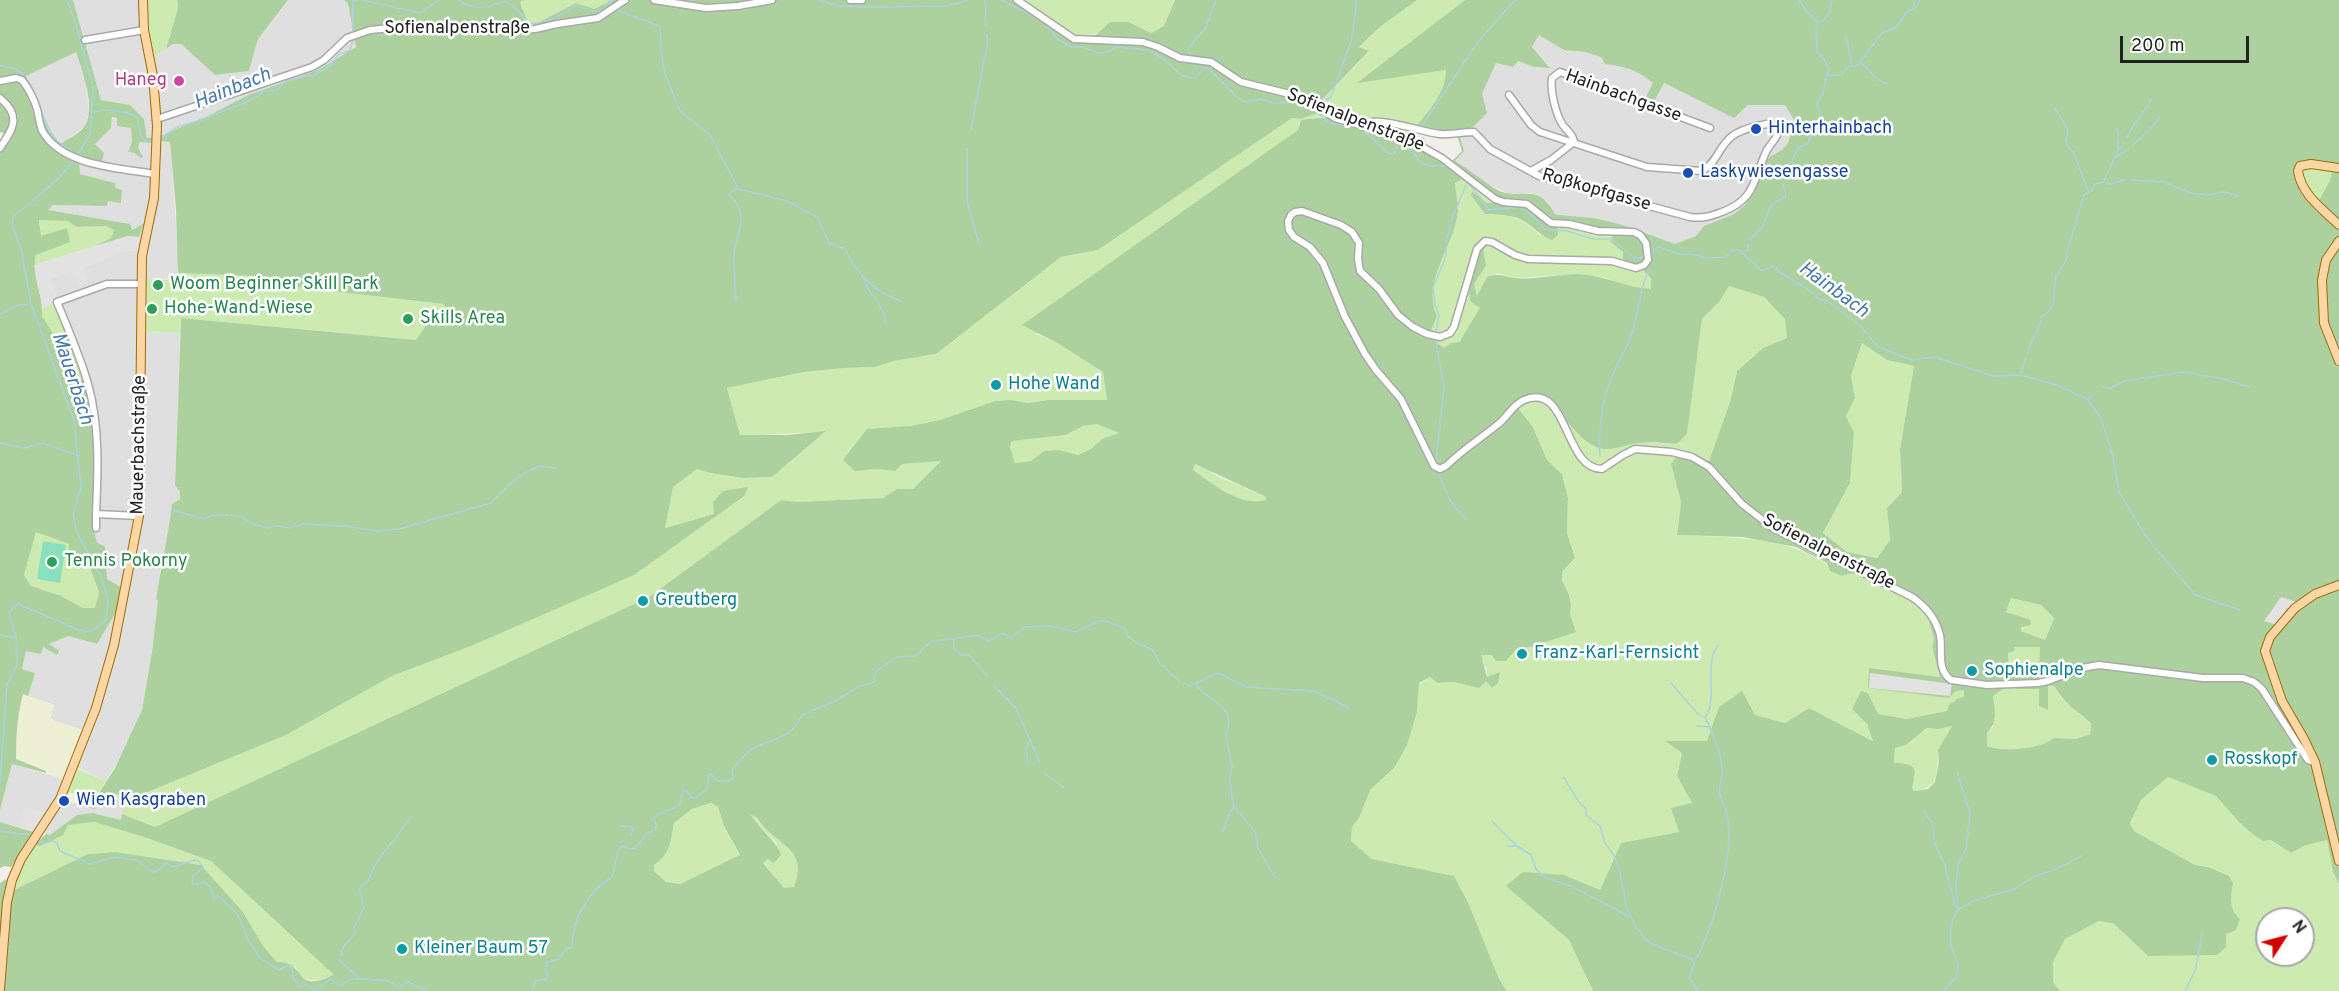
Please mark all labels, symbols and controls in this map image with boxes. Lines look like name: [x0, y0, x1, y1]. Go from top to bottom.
street label: Sofienalpenstraße: [384, 18, 530, 40]
scale bar: [2123, 24, 2252, 62]
text: 200 m: [2131, 35, 2184, 58]
water label: Hainbach: [191, 64, 275, 116]
street label: Hainbachgasse: [1562, 66, 1684, 128]
place label: Haneg: [115, 70, 167, 92]
marker: Haneg: [172, 74, 186, 88]
street label: Sofienalpenstraße: [1283, 85, 1427, 157]
place label: Hinterhainbach: [1768, 118, 1892, 140]
marker: Hinterhainbach: [1749, 122, 1763, 136]
place label: Laskywiesengasse: [1700, 162, 1848, 184]
street label: Roßkopfgasse: [1539, 165, 1653, 217]
marker: Laskywiesengasse: [1681, 166, 1695, 180]
water label: Hainbach: [1793, 258, 1873, 324]
place label: Woom Beginner Skill Park: [170, 274, 379, 296]
marker: Woom Beginner Skill Park: [151, 278, 165, 292]
place label: Hohe-Wand-Wiese: [164, 298, 313, 320]
marker: Hohe-Wand-Wiese: [145, 302, 159, 316]
place label: Skills Area: [420, 308, 505, 330]
marker: Skills Area: [401, 312, 415, 326]
water label: Mauerbach: [45, 330, 97, 428]
place label: Hohe Wand: [1008, 374, 1100, 396]
street label: Mauerbachstraße: [128, 375, 152, 515]
marker: Hohe Wand: [989, 378, 1003, 392]
street label: Sofienalpenstraße: [1758, 510, 1898, 596]
place label: Tennis Pokorny: [64, 551, 187, 573]
marker: Tennis Pokorny: [45, 555, 59, 569]
place label: Greutberg: [655, 590, 737, 612]
marker: Greutberg: [636, 594, 650, 608]
place label: Franz-Karl-Fernsicht: [1534, 643, 1699, 665]
marker: Franz-Karl-Fernsicht: [1515, 647, 1529, 661]
place label: Sophienalpe: [1984, 660, 2084, 682]
marker: Sophienalpe: [1965, 664, 1979, 678]
place label: Rosskopf: [2224, 749, 2297, 771]
marker: Rosskopf: [2205, 753, 2219, 767]
place label: Wien Kasgraben: [76, 790, 206, 812]
marker: Wien Kasgraben: [57, 794, 71, 808]
north arrow: [2255, 907, 2315, 967]
text: N: [2286, 917, 2309, 938]
place label: Kleiner Baum 57: [414, 938, 548, 960]
marker: Kleiner Baum 57: [395, 942, 409, 956]

